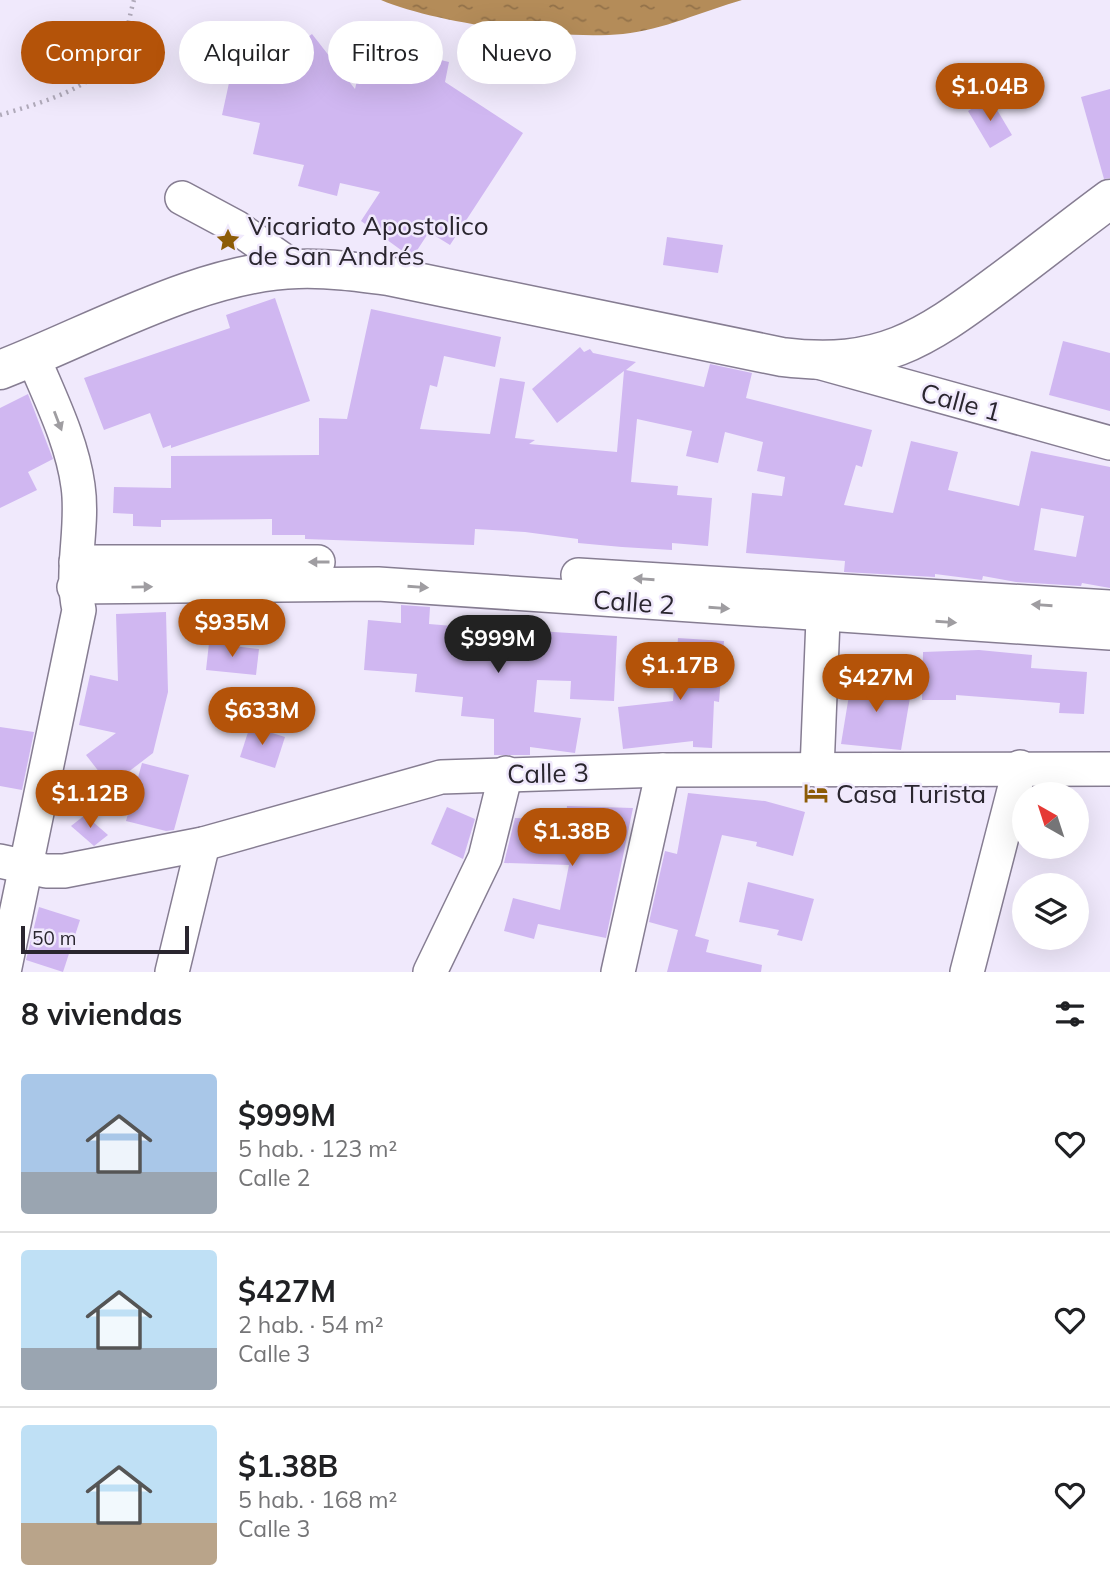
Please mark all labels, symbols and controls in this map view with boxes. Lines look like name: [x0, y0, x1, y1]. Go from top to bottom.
chip: Comprar: [21, 21, 165, 84]
chip: Alquilar: [179, 21, 314, 84]
chip: Filtros: [328, 21, 443, 84]
chip: Nuevo: [457, 21, 576, 84]
pin: $1.04B: [933, 64, 1047, 123]
text: $1.04B: [952, 71, 1028, 100]
place label: Vicariato Apostolico de San Andrés: [248, 209, 489, 272]
place icon: Vicariato Apostolico de San Andrés: [214, 226, 242, 254]
street label: Calle 1: [917, 375, 1005, 429]
one-way arrow: [53, 410, 64, 431]
one-way arrow: [308, 556, 330, 568]
one-way arrow: [633, 573, 655, 584]
one-way arrow: [131, 581, 153, 593]
one-way arrow: [408, 582, 430, 593]
street label: Calle 2: [592, 583, 676, 621]
one-way arrow: [1031, 599, 1053, 610]
pin: $935M: [183, 600, 281, 659]
one-way arrow: [708, 602, 730, 613]
text: $935M: [194, 607, 270, 636]
pin: $999M: [449, 616, 547, 675]
one-way arrow: [935, 617, 957, 628]
text: $999M: [460, 623, 536, 652]
pin: $1.17B: [623, 642, 737, 702]
text: $1.17B: [642, 650, 718, 679]
pin: $427M: [827, 654, 925, 714]
text: $427M: [838, 662, 914, 691]
pin: $633M: [213, 688, 311, 747]
text: $633M: [224, 695, 300, 724]
street label: Calle 3: [507, 756, 589, 790]
pin: $1.12B: [33, 770, 147, 830]
place label: Casa Turista: [836, 777, 986, 810]
text: $1.12B: [52, 778, 128, 807]
hotel icon: Casa Turista: [802, 779, 830, 807]
north arrow: [1012, 782, 1088, 859]
map controls: [1012, 782, 1089, 950]
pin: $1.38B: [515, 808, 629, 868]
text: $1.38B: [534, 816, 610, 845]
button: layers: [1012, 873, 1089, 950]
scale bar: [21, 923, 189, 955]
text: 50 m: [32, 926, 76, 950]
text: 8 viviendas: [21, 995, 182, 1033]
icon: filters: [1051, 995, 1089, 1033]
text: $999M: [238, 1096, 336, 1134]
icon: home: [77, 1102, 161, 1186]
icon: heart: [1051, 1125, 1089, 1163]
text: 5 hab. · 123 m²: [238, 1134, 397, 1163]
text: Calle 2: [238, 1163, 310, 1192]
text: $427M: [238, 1272, 336, 1310]
icon: home: [77, 1278, 161, 1362]
icon: heart: [1051, 1301, 1089, 1339]
text: 2 hab. · 54 m²: [238, 1310, 383, 1339]
text: Calle 3: [238, 1339, 310, 1368]
text: $1.38B: [238, 1447, 338, 1485]
icon: home: [77, 1453, 161, 1537]
icon: heart: [1051, 1476, 1089, 1514]
text: 5 hab. · 168 m²: [238, 1485, 397, 1514]
text: Calle 3: [238, 1514, 310, 1543]

